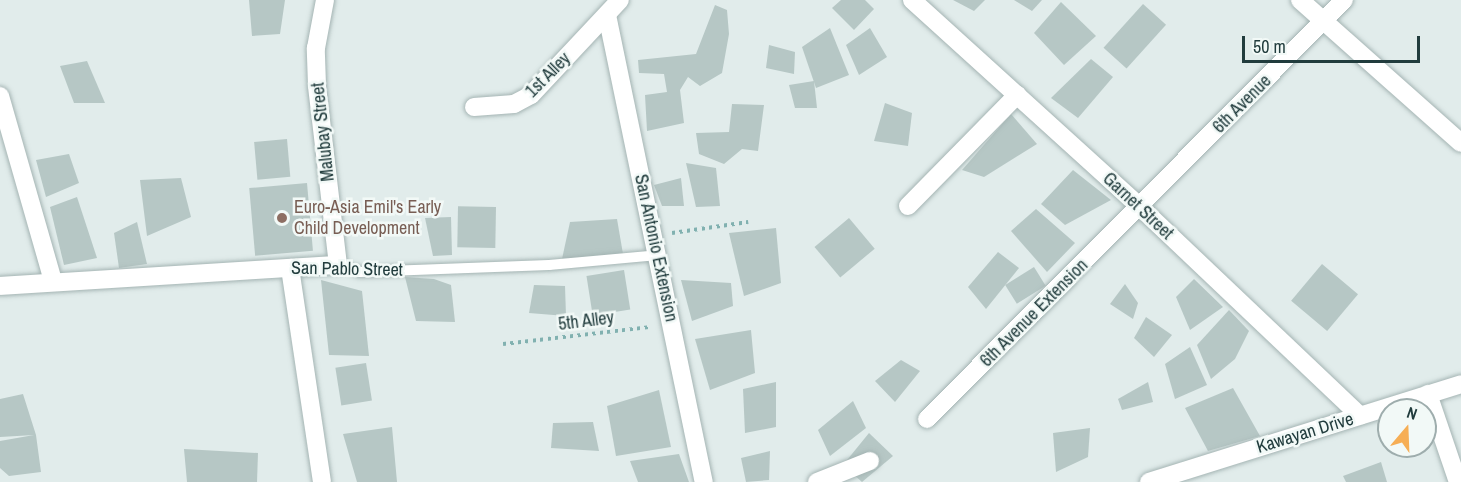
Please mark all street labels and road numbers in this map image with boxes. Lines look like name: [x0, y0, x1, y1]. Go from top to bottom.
street label: 1st Alley: [521, 48, 575, 102]
street label: 6th Avenue: [1208, 70, 1276, 138]
street label: Malubay Street: [307, 82, 339, 182]
street label: Garnet Street: [1098, 168, 1178, 244]
street label: San Antonio Extension: [630, 172, 682, 324]
street label: 6th Avenue Extension: [975, 254, 1093, 372]
street label: San Pablo Street: [291, 257, 403, 281]
street label: 5th Alley: [557, 307, 615, 335]
street label: Kawayan Drive: [1254, 408, 1356, 458]

